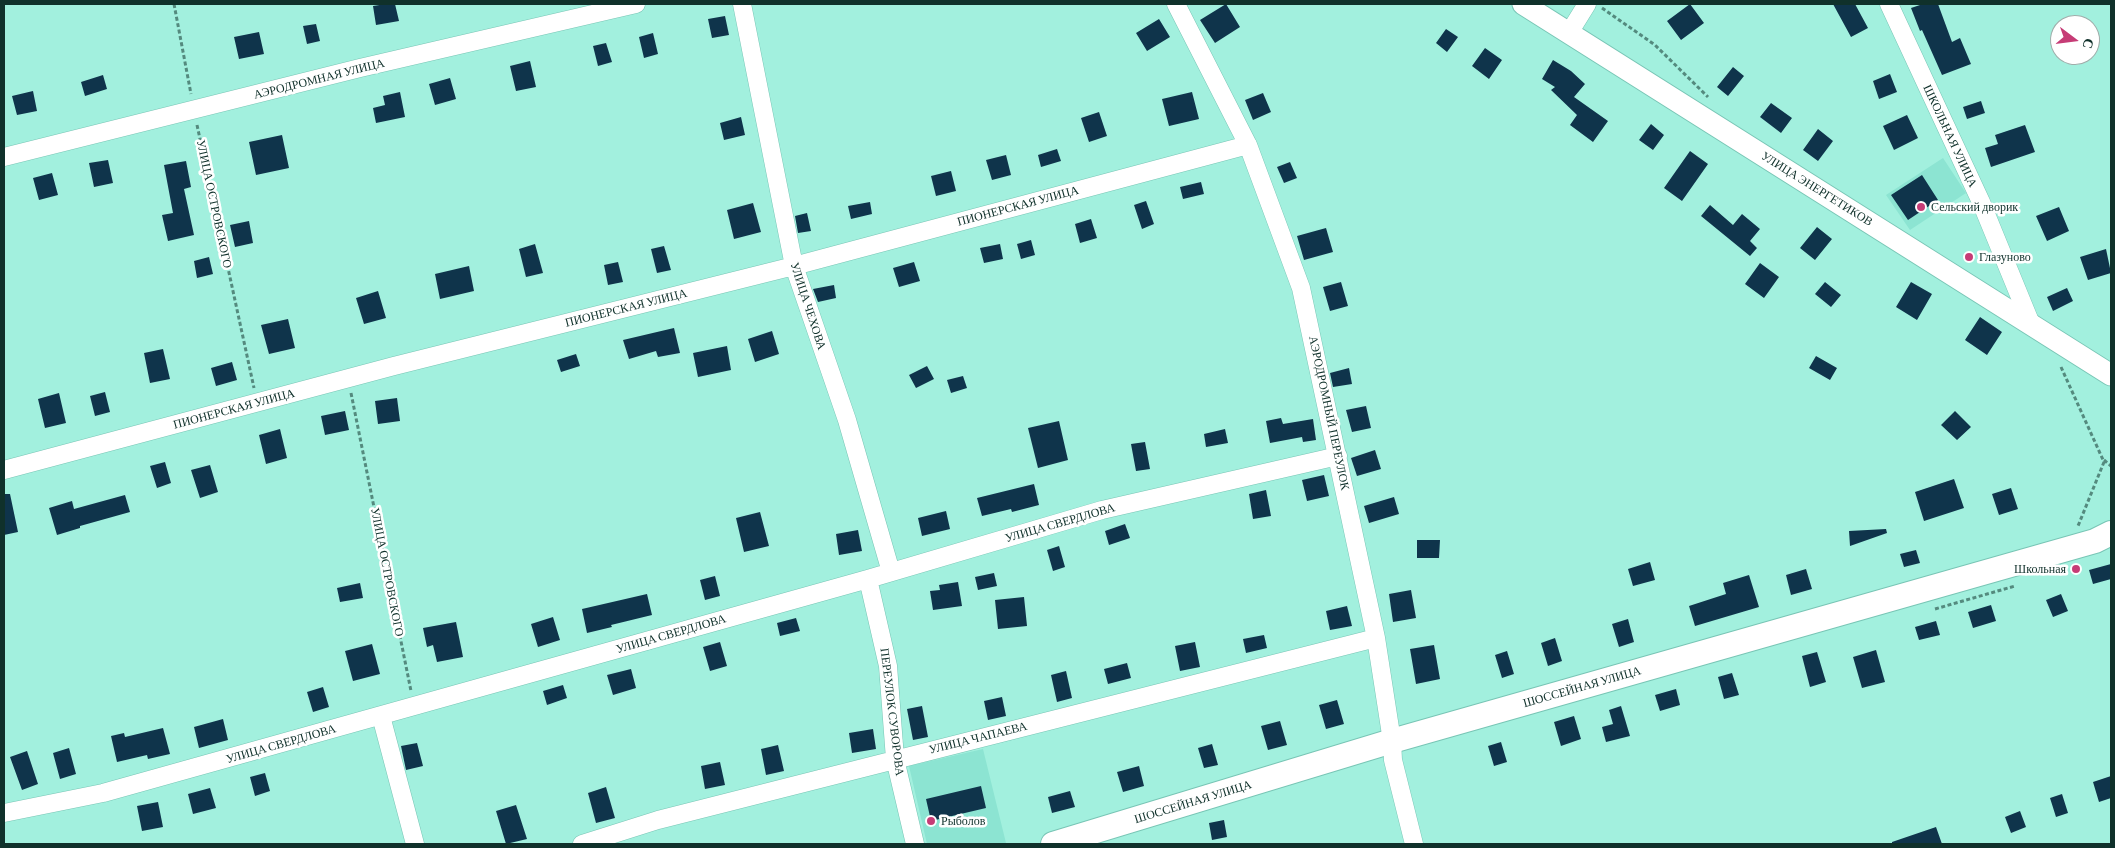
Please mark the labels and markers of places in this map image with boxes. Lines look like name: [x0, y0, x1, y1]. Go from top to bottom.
place label: Сельский дворик: [1931, 200, 2018, 214]
marker: Сельский дворик: [1915, 201, 1927, 213]
place label: Глазуново: [1979, 250, 2031, 264]
marker: Глазуново: [1963, 251, 1975, 263]
place label: Школьная: [2014, 562, 2066, 576]
marker: Школьная: [2070, 563, 2082, 575]
place label: Рыболов: [941, 814, 985, 828]
marker: Рыболов: [925, 815, 937, 827]

